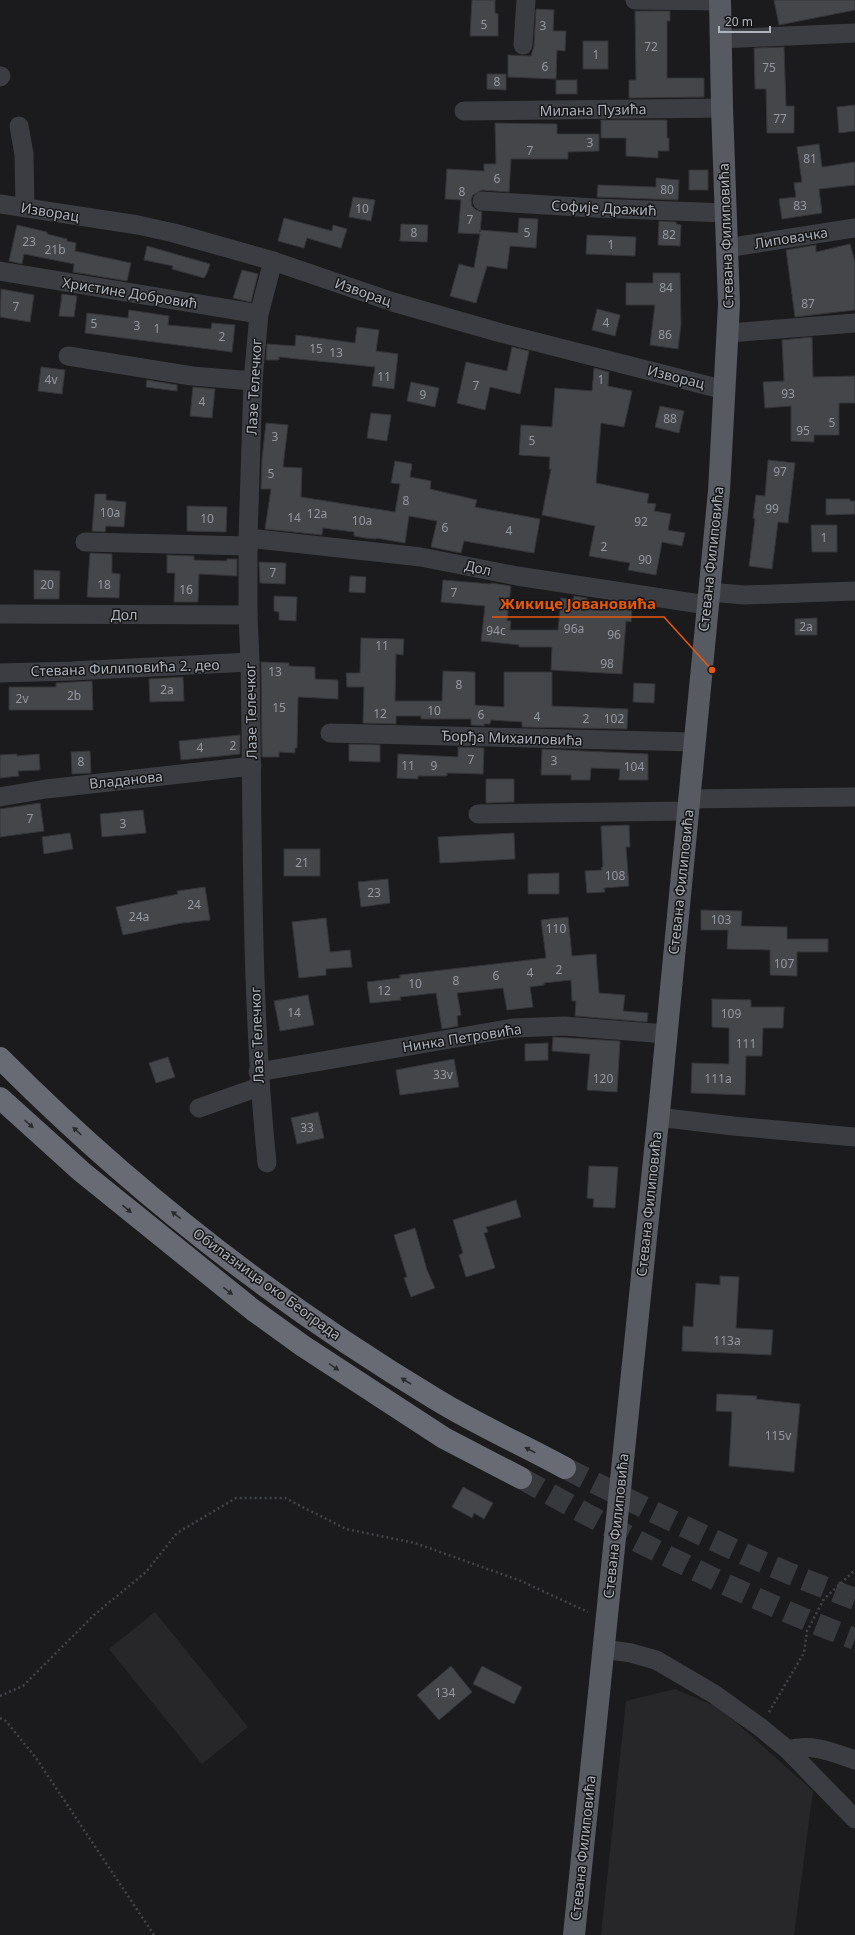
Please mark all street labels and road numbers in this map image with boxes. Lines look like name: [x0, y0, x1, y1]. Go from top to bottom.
street label: Милана Пузића: [539, 99, 647, 120]
street label: Стевана Филиповића: [713, 163, 738, 309]
street label: Софије Дражић: [551, 195, 657, 220]
street label: Изворац: [20, 198, 81, 226]
street label: Липовачка: [753, 222, 829, 253]
street label: Христине Добровић: [61, 272, 199, 313]
street label: Изворац: [332, 273, 394, 310]
street label: Лазе Телечког: [241, 338, 266, 436]
street label: Изворац: [645, 360, 707, 393]
street label: Стевана Филиповића: [693, 486, 728, 632]
street label: Дол: [463, 555, 493, 580]
street label: Дол: [111, 605, 137, 624]
street label: Стевана Филиповића 2. део: [30, 655, 220, 680]
street label: Лазе Телечког: [240, 663, 261, 759]
street label: Ђорђа Михаиловића: [441, 726, 583, 749]
street label: Владанова: [88, 766, 164, 793]
street label: Стевана Филиповића: [663, 809, 698, 955]
street label: Лазе Телечког: [245, 987, 268, 1083]
street label: Нинка Петровића: [401, 1019, 523, 1056]
street label: Стевана Филиповића: [631, 1131, 666, 1277]
street label: Обилазница око Београда: [189, 1223, 345, 1344]
street label: Стевана Филиповића: [598, 1453, 633, 1599]
street label: Стевана Филиповића: [565, 1775, 600, 1921]

